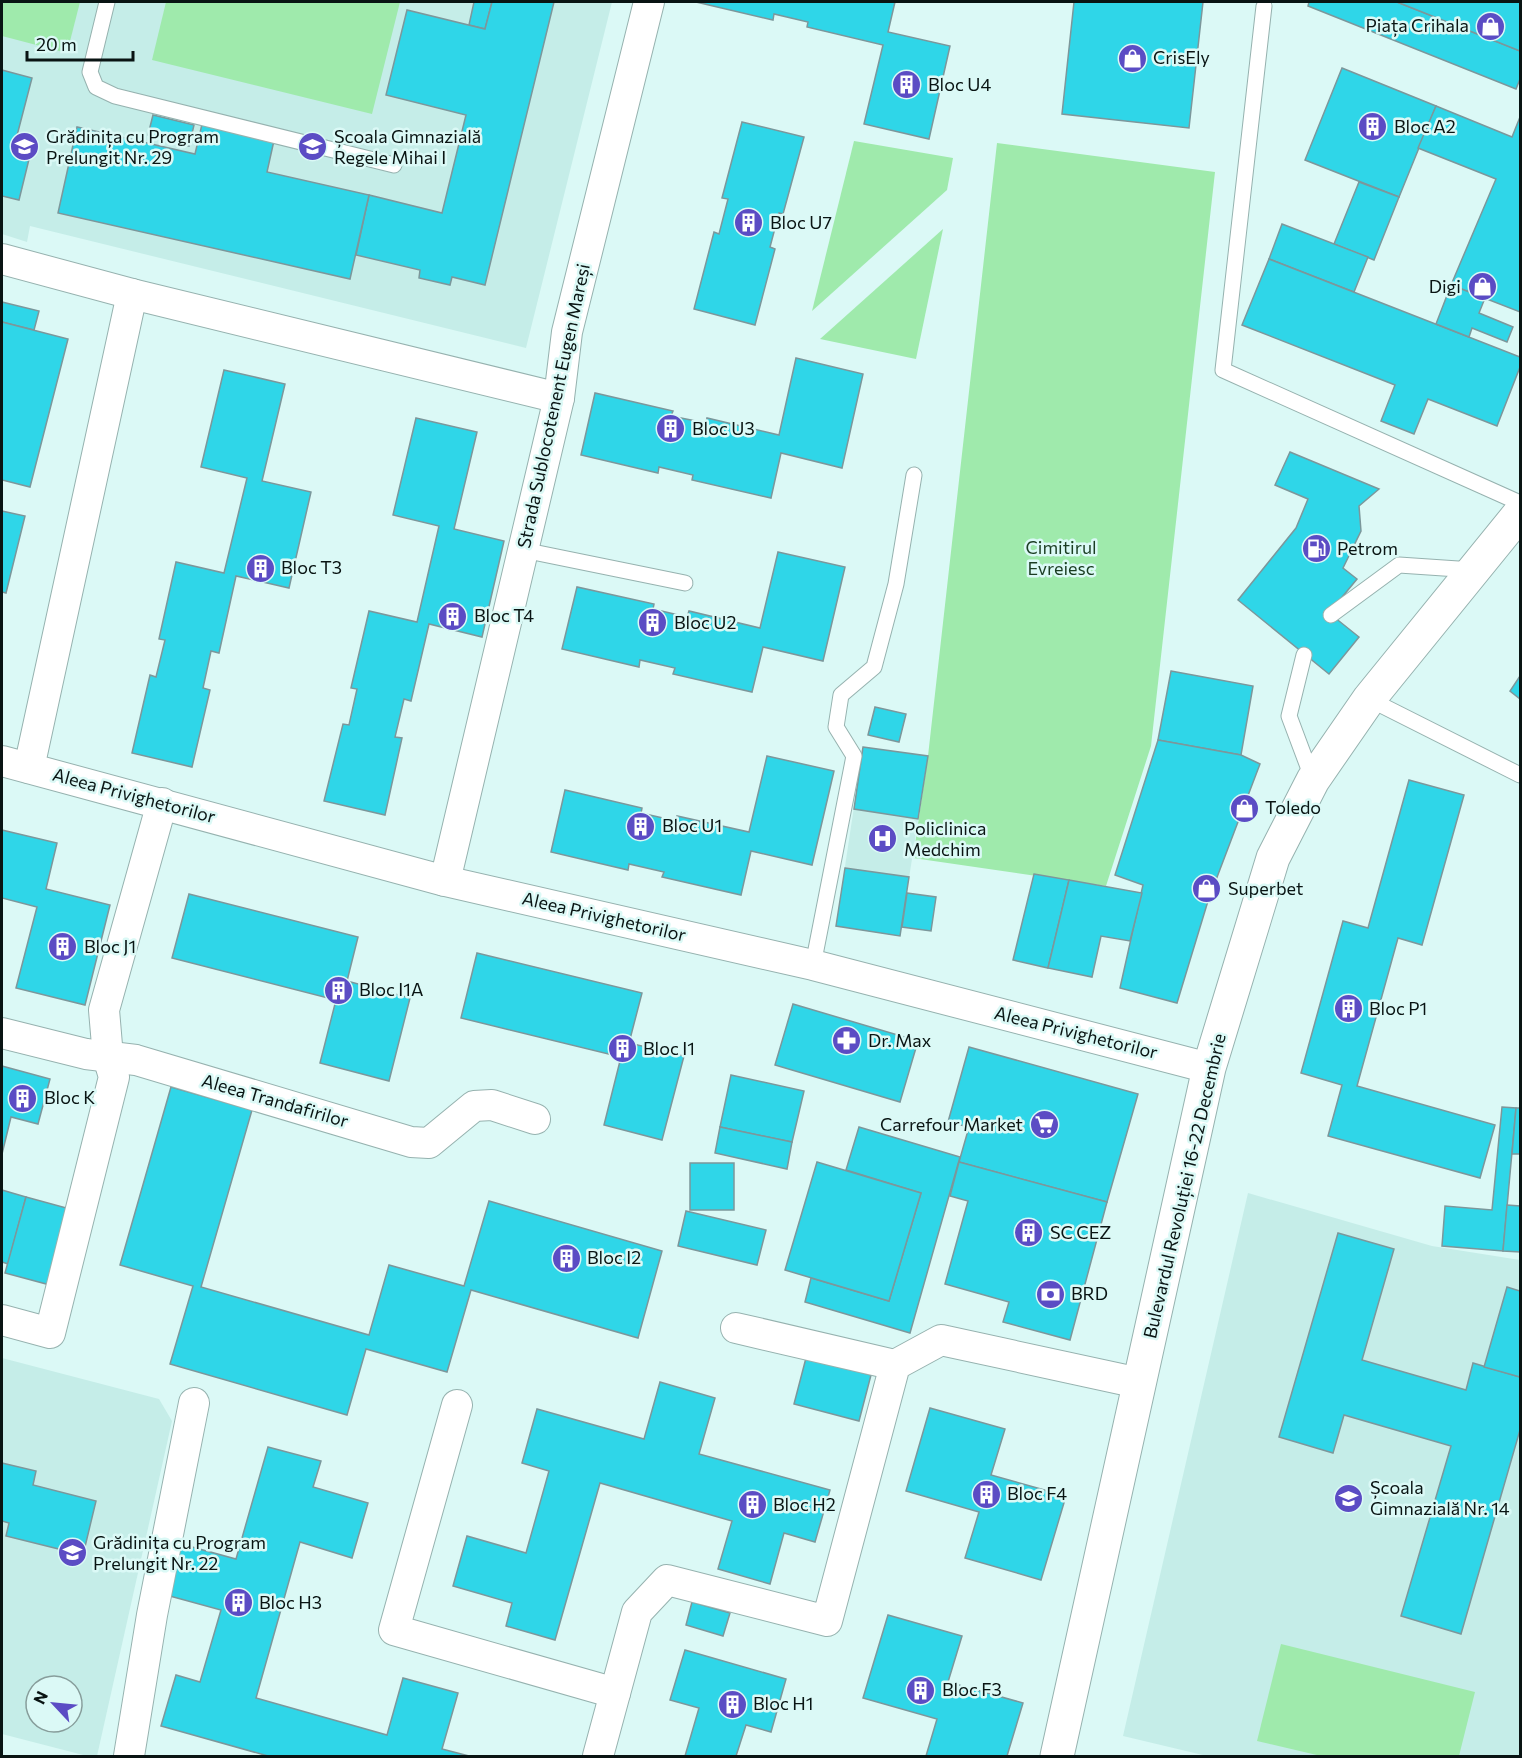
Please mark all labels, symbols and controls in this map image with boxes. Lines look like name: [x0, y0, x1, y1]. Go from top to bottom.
shop icon: Piața Crihala: [1474, 10, 1506, 42]
place label: Piața Crihala: [1366, 14, 1469, 37]
scale bar: [27, 24, 134, 62]
text: 20 m: [36, 33, 77, 55]
shop icon: CrisEly: [1116, 42, 1148, 74]
place label: CrisEly: [1153, 46, 1210, 68]
building icon: Bloc U4: [891, 69, 923, 101]
place label: Bloc U4: [928, 73, 991, 95]
building icon: Bloc A2: [1357, 111, 1389, 143]
place label: Bloc A2: [1394, 115, 1456, 137]
place label: Grădinița cu Program Prelungit Nr. 29: [46, 125, 219, 168]
place label: Școala Gimnazială Regele Mihai I: [334, 125, 481, 168]
school or university icon: Grădinița cu Program Prelungit Nr. 29: [9, 131, 41, 163]
school or university icon: Școala Gimnazială Regele Mihai I: [297, 131, 329, 163]
building icon: Bloc U7: [733, 207, 765, 239]
place label: Bloc U7: [770, 211, 832, 233]
street label: Strada Sublocotenent Eugen Mareși: [512, 261, 595, 550]
shop icon: Digi: [1466, 271, 1498, 303]
place label: Digi: [1429, 275, 1461, 297]
building icon: Bloc U3: [655, 413, 687, 445]
place label: Bloc U3: [692, 417, 755, 439]
fuel station icon: Petrom: [1300, 533, 1332, 565]
park label: Cimitirul Evreiesc: [1025, 536, 1097, 579]
place label: Petrom: [1337, 537, 1398, 559]
building icon: Bloc T3: [244, 552, 276, 584]
place label: Bloc T3: [281, 556, 342, 578]
building icon: Bloc T4: [437, 600, 469, 632]
place label: Bloc T4: [474, 604, 534, 626]
building icon: Bloc U2: [637, 607, 669, 639]
place label: Bloc U2: [674, 611, 736, 633]
street label: Aleea Privighetorilor: [50, 763, 218, 827]
shop icon: Toledo: [1228, 792, 1260, 824]
place label: Toledo: [1265, 796, 1321, 818]
building icon: Bloc U1: [625, 810, 657, 842]
place label: Bloc U1: [662, 814, 722, 836]
place label: Policlinica Medchim: [904, 817, 986, 860]
hospital icon: Policlinica Medchim: [867, 823, 899, 855]
shop icon: Superbet: [1191, 873, 1223, 905]
place label: Superbet: [1228, 877, 1303, 899]
street label: Aleea Privighetorilor: [520, 886, 688, 946]
building icon: Bloc J1: [47, 931, 79, 963]
place label: Bloc J1: [84, 935, 136, 957]
building icon: Bloc I1A: [322, 974, 354, 1006]
place label: Bloc I1A: [359, 978, 423, 1000]
building icon: Bloc P1: [1332, 993, 1364, 1025]
place label: Bloc P1: [1369, 997, 1427, 1019]
street label: Aleea Privighetorilor: [992, 1001, 1160, 1063]
pharmacy icon: Dr. Max: [831, 1025, 863, 1057]
place label: Dr. Max: [868, 1029, 932, 1051]
street label: Bulevardul Revoluției 16-22 Decembrie: [1138, 1031, 1231, 1341]
building icon: Bloc I1: [606, 1033, 638, 1065]
place label: Bloc I1: [643, 1037, 695, 1059]
street label: Aleea Trandafirilor: [199, 1069, 351, 1131]
building icon: Bloc K: [7, 1082, 39, 1114]
place label: Bloc K: [44, 1086, 95, 1108]
supermarket icon: Carrefour Market: [1028, 1109, 1060, 1141]
place label: Carrefour Market: [880, 1113, 1023, 1135]
building icon: SC CEZ: [1013, 1217, 1045, 1249]
place label: SC CEZ: [1050, 1221, 1111, 1243]
building icon: Bloc I2: [550, 1242, 582, 1274]
place label: Bloc I2: [587, 1246, 641, 1268]
bank icon: BRD: [1034, 1278, 1066, 1310]
place label: BRD: [1071, 1282, 1108, 1304]
place label: Școala Gimnazială Nr. 14: [1370, 1476, 1510, 1519]
building icon: Bloc F4: [970, 1478, 1002, 1510]
place label: Bloc F4: [1007, 1482, 1067, 1504]
school or university icon: Școala Gimnazială Nr. 14: [1333, 1482, 1365, 1514]
building icon: Bloc H2: [736, 1489, 768, 1521]
place label: Bloc H2: [773, 1493, 836, 1515]
place label: Grădinița cu Program Prelungit Nr. 22: [93, 1531, 266, 1574]
school or university icon: Grădinița cu Program Prelungit Nr. 22: [56, 1537, 88, 1569]
building icon: Bloc H3: [222, 1587, 254, 1619]
place label: Bloc H3: [259, 1591, 322, 1613]
north arrow: [24, 1674, 84, 1734]
building icon: Bloc F3: [905, 1674, 937, 1706]
place label: Bloc F3: [942, 1678, 1002, 1700]
text: N: [29, 1688, 51, 1707]
building icon: Bloc H1: [716, 1688, 748, 1720]
place label: Bloc H1: [753, 1692, 813, 1714]

